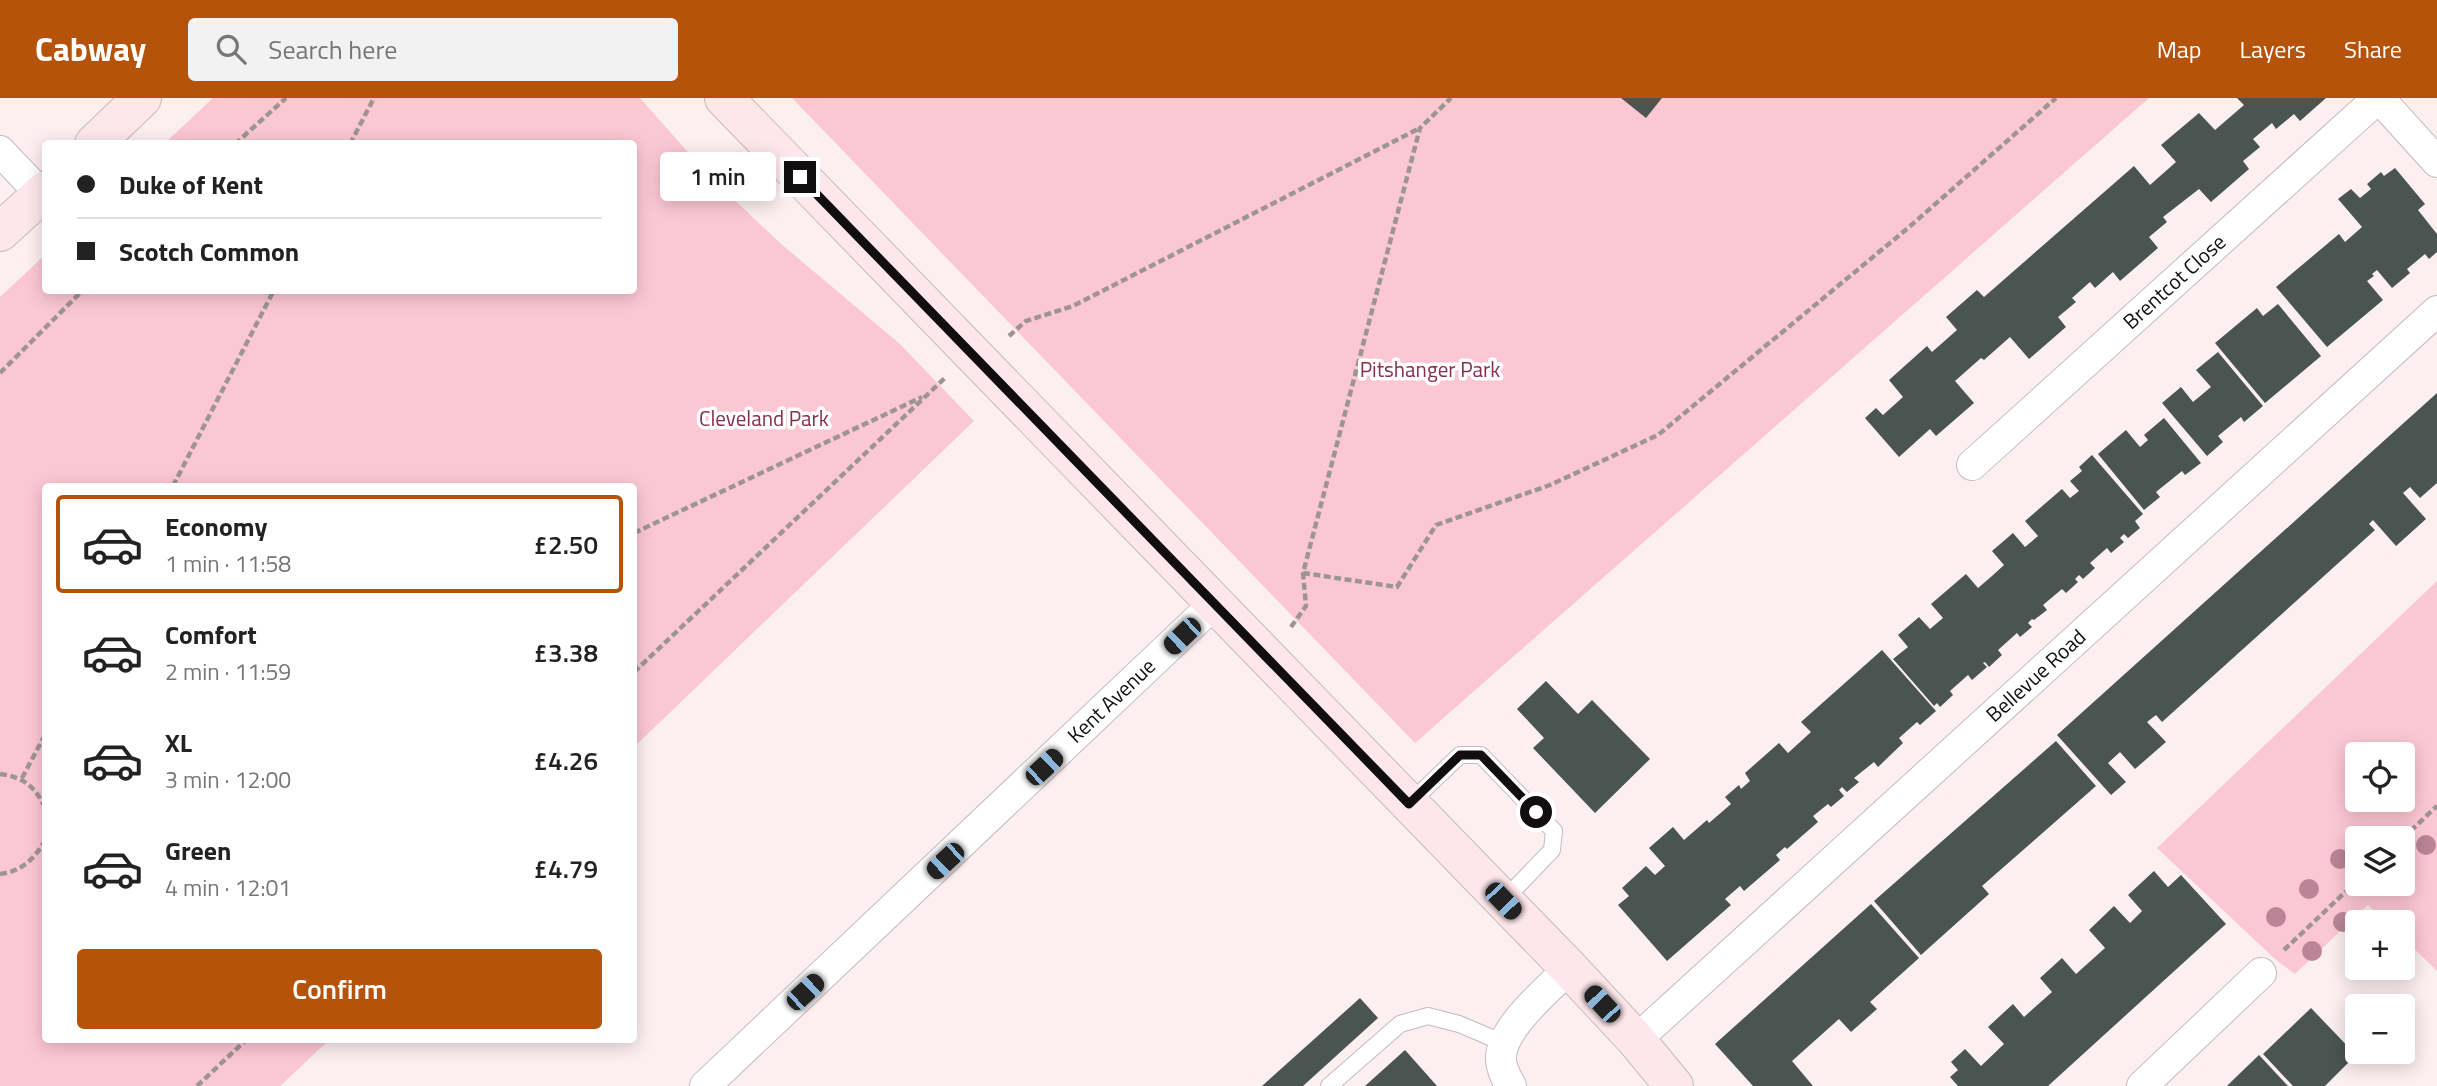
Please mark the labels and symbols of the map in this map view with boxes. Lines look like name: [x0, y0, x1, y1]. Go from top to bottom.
callout: 1 min: [660, 153, 776, 202]
route end: [784, 161, 816, 193]
street label: Brentcot Close: [2115, 226, 2232, 336]
park label: Pitshanger Park: [1360, 353, 1500, 385]
park label: Cleveland Park: [699, 402, 829, 434]
car: [1160, 614, 1205, 658]
street label: Bellevue Road: [1978, 621, 2093, 729]
street label: Kent Avenue: [1060, 650, 1162, 750]
car: [1022, 745, 1067, 789]
route start: [1520, 796, 1552, 828]
car: [923, 839, 968, 883]
car: [1481, 879, 1526, 923]
car: [783, 970, 828, 1014]
car: [1580, 981, 1625, 1027]

